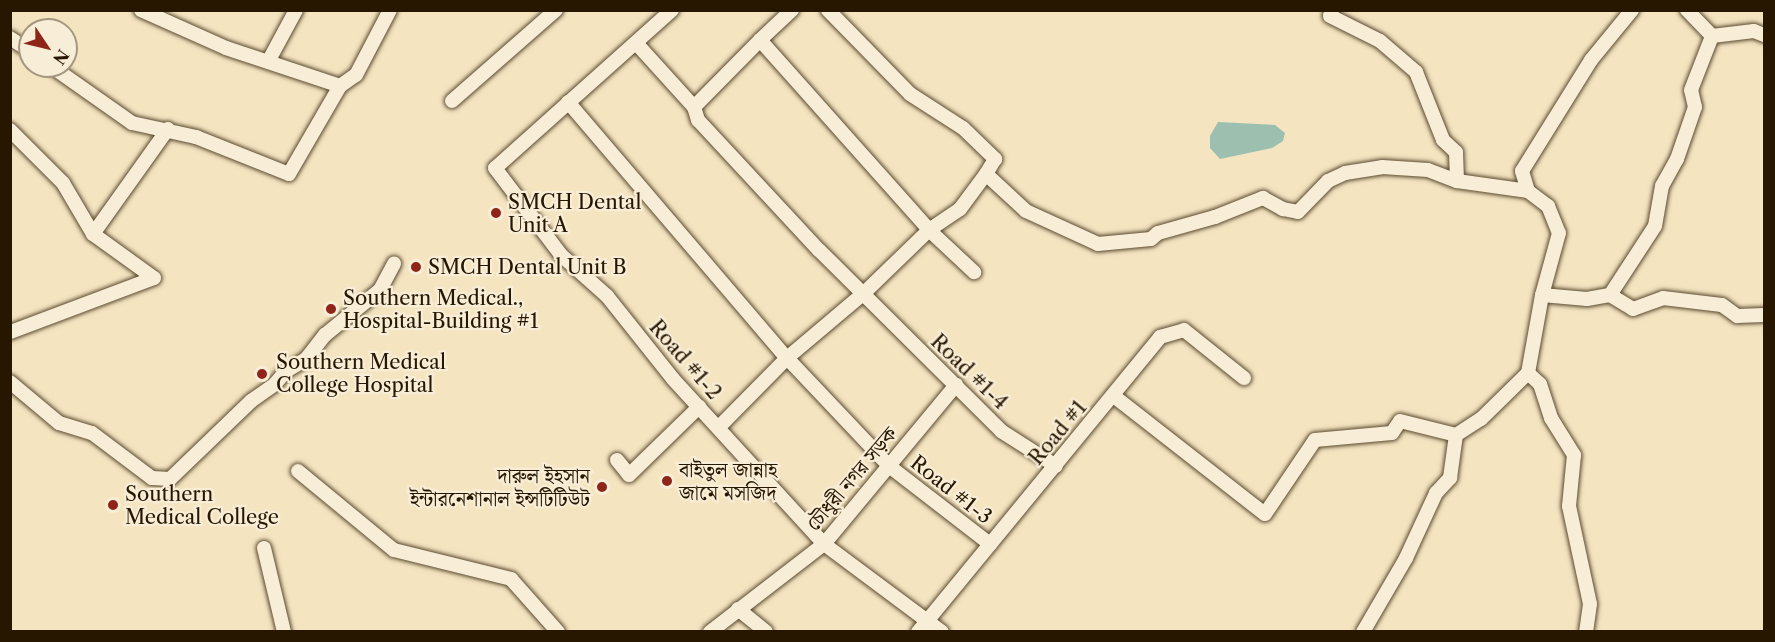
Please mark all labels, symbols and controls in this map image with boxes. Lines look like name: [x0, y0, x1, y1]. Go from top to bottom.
north arrow: [18, 18, 78, 78]
text: N: [49, 46, 73, 69]
place label: SMCH Dental Unit A: [508, 190, 641, 237]
marker: SMCH Dental Unit A: [489, 206, 503, 220]
place label: SMCH Dental Unit B: [428, 255, 627, 279]
marker: SMCH Dental Unit B: [409, 260, 423, 274]
place label: Southern Medical., Hospital-Building #1: [343, 286, 538, 333]
marker: Southern Medical., Hospital-Building #1: [324, 302, 338, 316]
street label: Road #1-2: [644, 315, 726, 405]
street label: Road #1-4: [926, 330, 1012, 414]
place label: Southern Medical College Hospital: [276, 350, 446, 397]
marker: Southern Medical College Hospital: [253, 365, 271, 383]
street label: Road #1: [1024, 396, 1092, 470]
street label: চৌধুরী নগর সড়ক: [802, 422, 902, 536]
street label: Road #1-3: [906, 451, 996, 529]
place label: বাইতুল জান্নাহ জামে মসজিদ: [679, 458, 777, 505]
place label: দারুল ইহসান ইন্টারনেশানাল ইন্সটিটিউট: [410, 464, 590, 511]
marker: বাইতুল জান্নাহ জামে মসজিদ: [660, 474, 674, 488]
marker: দারুল ইহসান ইন্টারনেশানাল ইন্সটিটিউট: [595, 480, 609, 494]
place label: Southern Medical College: [125, 482, 279, 529]
marker: Southern Medical College: [106, 498, 120, 512]

